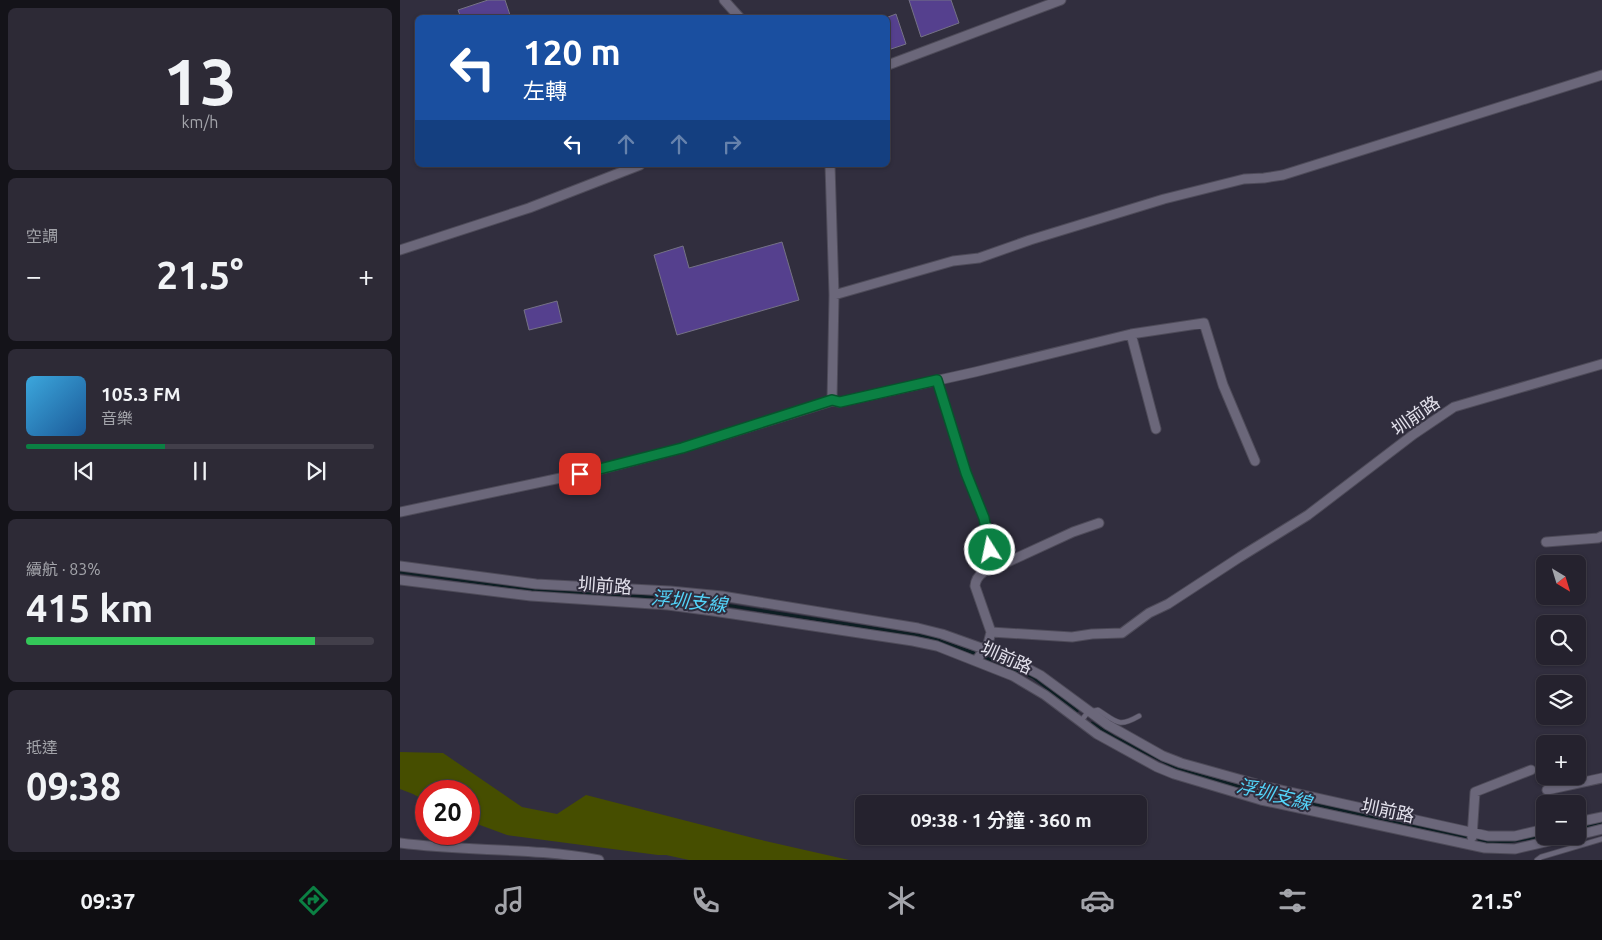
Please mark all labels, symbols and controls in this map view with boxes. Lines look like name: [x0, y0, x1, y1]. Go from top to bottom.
text: 120 m: [523, 32, 621, 72]
icon: left: [440, 35, 505, 100]
text: 13: [163, 44, 237, 117]
text: 左轉: [523, 78, 567, 103]
text: km/h: [182, 113, 218, 131]
icon: left: [559, 130, 587, 158]
icon: ahead: [612, 130, 640, 158]
icon: ahead: [665, 130, 693, 158]
icon: right: [718, 130, 746, 158]
text: 空調: [26, 227, 58, 245]
text: 21.5°: [156, 254, 244, 296]
text: −: [26, 260, 42, 291]
text: +: [358, 260, 374, 291]
text: 105.3 FM: [101, 383, 181, 405]
street label: 圳前路: [1387, 391, 1443, 439]
text: 音樂: [101, 409, 133, 427]
pin: [559, 453, 601, 495]
icon: previous: [70, 457, 98, 485]
icon: pause: [186, 457, 214, 485]
icon: next: [302, 457, 330, 485]
icon: arrive: [566, 460, 594, 488]
position arrow: [963, 523, 1015, 575]
north arrow: [1536, 555, 1586, 605]
map controls: [1536, 555, 1586, 845]
text: 續航 · 83%: [26, 560, 101, 578]
street label: 圳前路: [577, 573, 633, 597]
water label: 浮圳支線: [650, 586, 730, 616]
text: 415 km: [26, 587, 153, 629]
button: search: [1536, 615, 1586, 665]
street label: 圳前路: [978, 637, 1036, 677]
button: layers: [1536, 675, 1586, 725]
button: +: [1536, 735, 1586, 785]
text: 抵達: [26, 738, 58, 756]
text: 09:38: [26, 765, 121, 807]
water label: 浮圳支線: [1234, 774, 1315, 814]
speed limit sign: 20: [415, 780, 480, 845]
street label: 圳前路: [1360, 795, 1416, 825]
button: −: [1536, 795, 1586, 845]
text: 09:38 · 1 分鐘 · 360 m: [910, 809, 1092, 831]
icon: directions: [296, 883, 331, 918]
icon: music: [492, 883, 527, 918]
icon: phone: [688, 883, 723, 918]
icon: climate: [884, 883, 919, 918]
icon: car: [1080, 883, 1115, 918]
icon: filters: [1275, 883, 1310, 918]
text: 09:37: [80, 888, 135, 913]
text: 21.5°: [1471, 888, 1522, 913]

